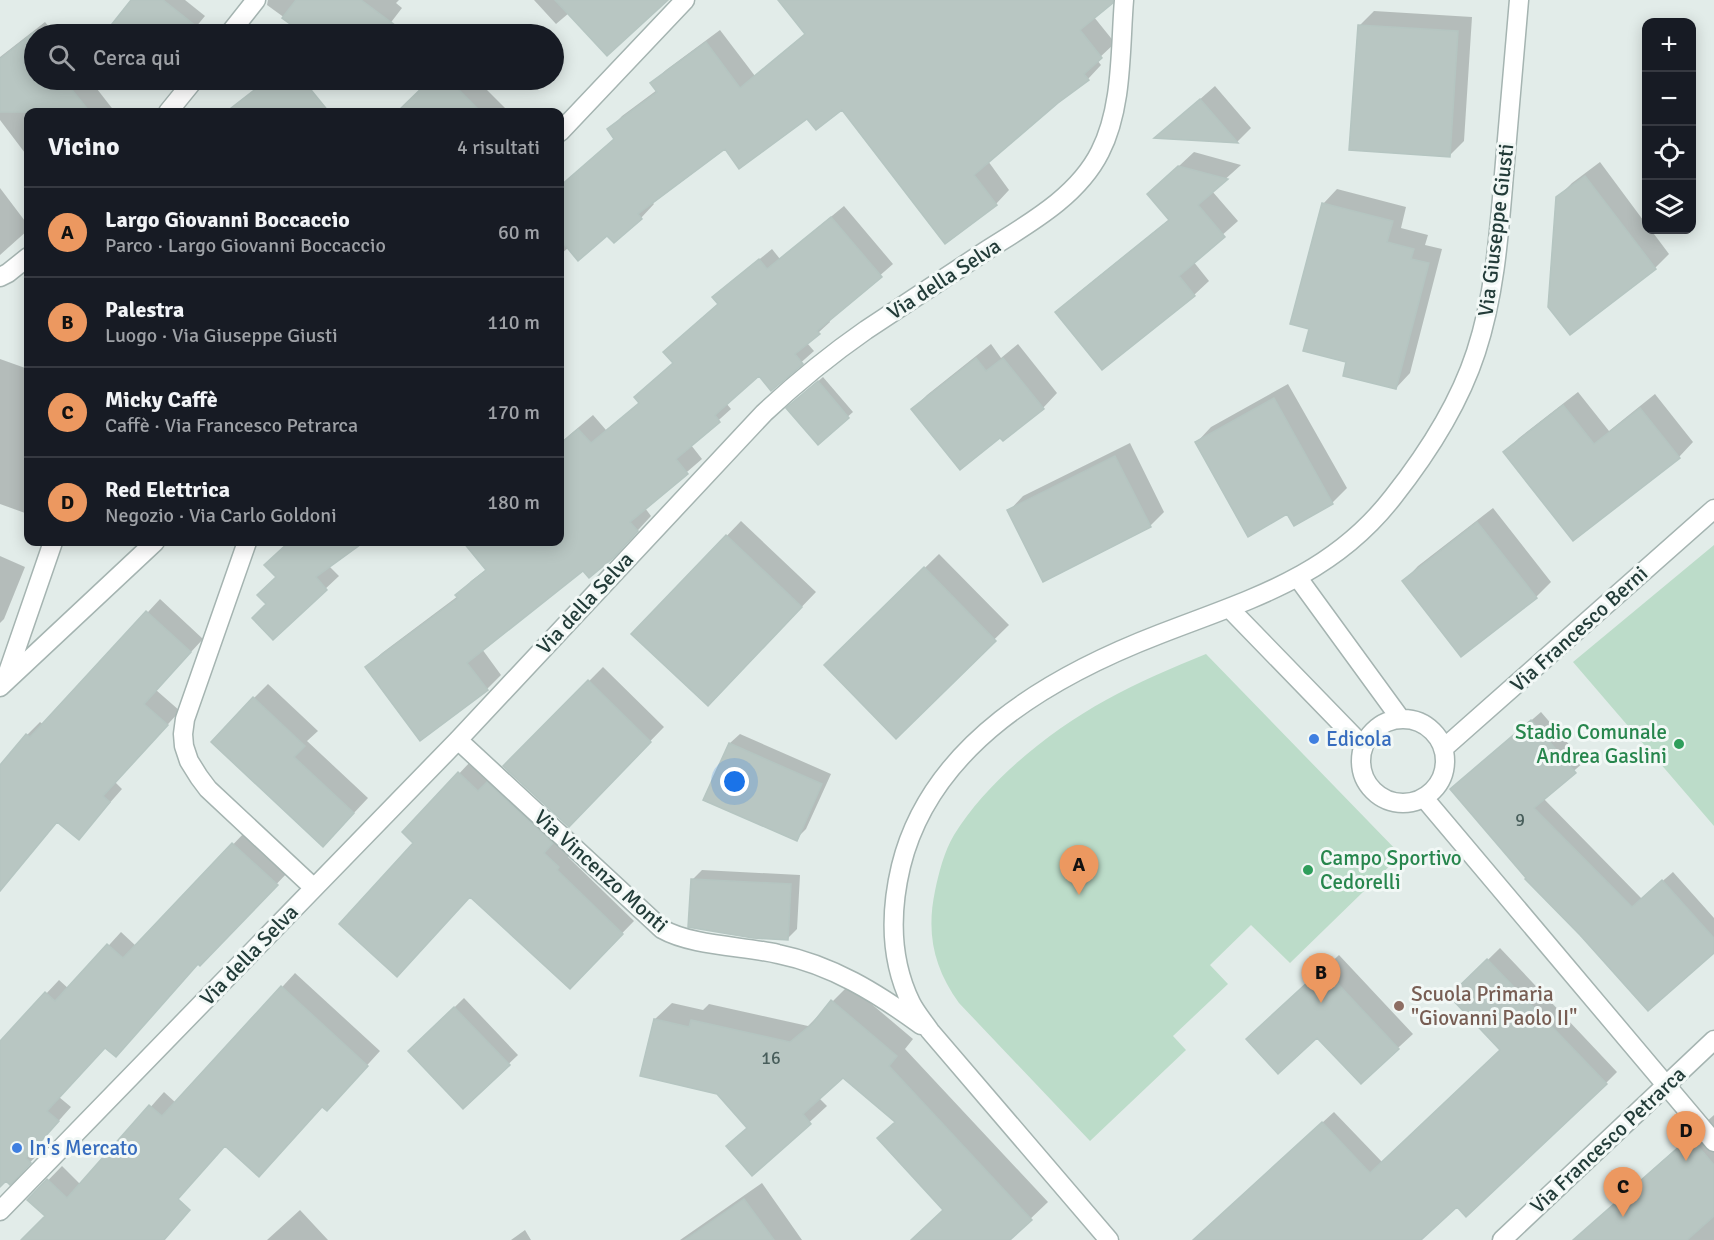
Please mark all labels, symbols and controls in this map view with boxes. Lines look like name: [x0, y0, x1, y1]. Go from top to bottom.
map controls: [1642, 18, 1696, 234]
button: +: [1642, 18, 1696, 72]
search box: [24, 24, 564, 90]
icon: search: [45, 41, 78, 74]
text: Cerca qui: [93, 44, 181, 71]
button: −: [1642, 72, 1696, 126]
button: locate: [1642, 126, 1696, 180]
text: Vicino: [48, 131, 120, 163]
text: 4 risultati: [457, 135, 540, 160]
street label: Via Giuseppe Giusti: [1473, 142, 1519, 318]
button: layers: [1642, 180, 1696, 234]
text: Largo Giovanni Boccaccio: [105, 206, 350, 233]
text: A: [61, 220, 74, 245]
text: 60 m: [498, 220, 540, 245]
text: Parco · Largo Giovanni Boccaccio: [105, 233, 386, 258]
street label: Via della Selva: [882, 233, 1006, 325]
text: Palestra: [105, 296, 184, 323]
text: B: [61, 310, 74, 335]
text: 110 m: [487, 310, 540, 335]
text: Luogo · Via Giuseppe Giusti: [105, 323, 338, 348]
text: Micky Caffè: [105, 386, 218, 413]
text: C: [61, 400, 74, 425]
text: 170 m: [487, 400, 540, 425]
text: Caffè · Via Francesco Petrarca: [105, 413, 358, 438]
text: Red Elettrica: [105, 476, 230, 503]
text: D: [61, 490, 74, 515]
text: 180 m: [487, 490, 540, 515]
text: Negozio · Via Carlo Goldoni: [105, 503, 337, 528]
street label: Via della Selva: [531, 546, 639, 660]
street label: Via Francesco Berni: [1505, 560, 1653, 698]
place label: Stadio Comunale Andrea Gaslini: [1515, 719, 1667, 769]
place label: Edicola: [1326, 726, 1392, 752]
marker: Edicola: [1307, 732, 1321, 746]
marker: Stadio Comunale Andrea Gaslini: [1672, 737, 1686, 751]
your location: [720, 767, 749, 796]
street label: Via Vincenzo Monti: [529, 804, 673, 938]
house number: 9: [1515, 809, 1525, 831]
place label: Campo Sportivo Cedorelli: [1320, 845, 1462, 895]
pin: A: [1060, 846, 1098, 895]
marker: Campo Sportivo Cedorelli: [1301, 863, 1315, 877]
street label: Via della Selva: [194, 899, 304, 1011]
pin: B: [1302, 954, 1340, 1003]
place label: Scuola Primaria "Giovanni Paolo II": [1411, 981, 1577, 1031]
marker: Scuola Primaria "Giovanni Paolo II": [1392, 999, 1406, 1013]
house number: 16: [761, 1047, 781, 1069]
street label: Via Francesco Petrarca: [1525, 1061, 1691, 1219]
pin: D: [1666, 1112, 1706, 1161]
place label: In's Mercato: [29, 1135, 138, 1161]
marker: In's Mercato: [10, 1141, 24, 1155]
pin: C: [1604, 1168, 1642, 1217]

